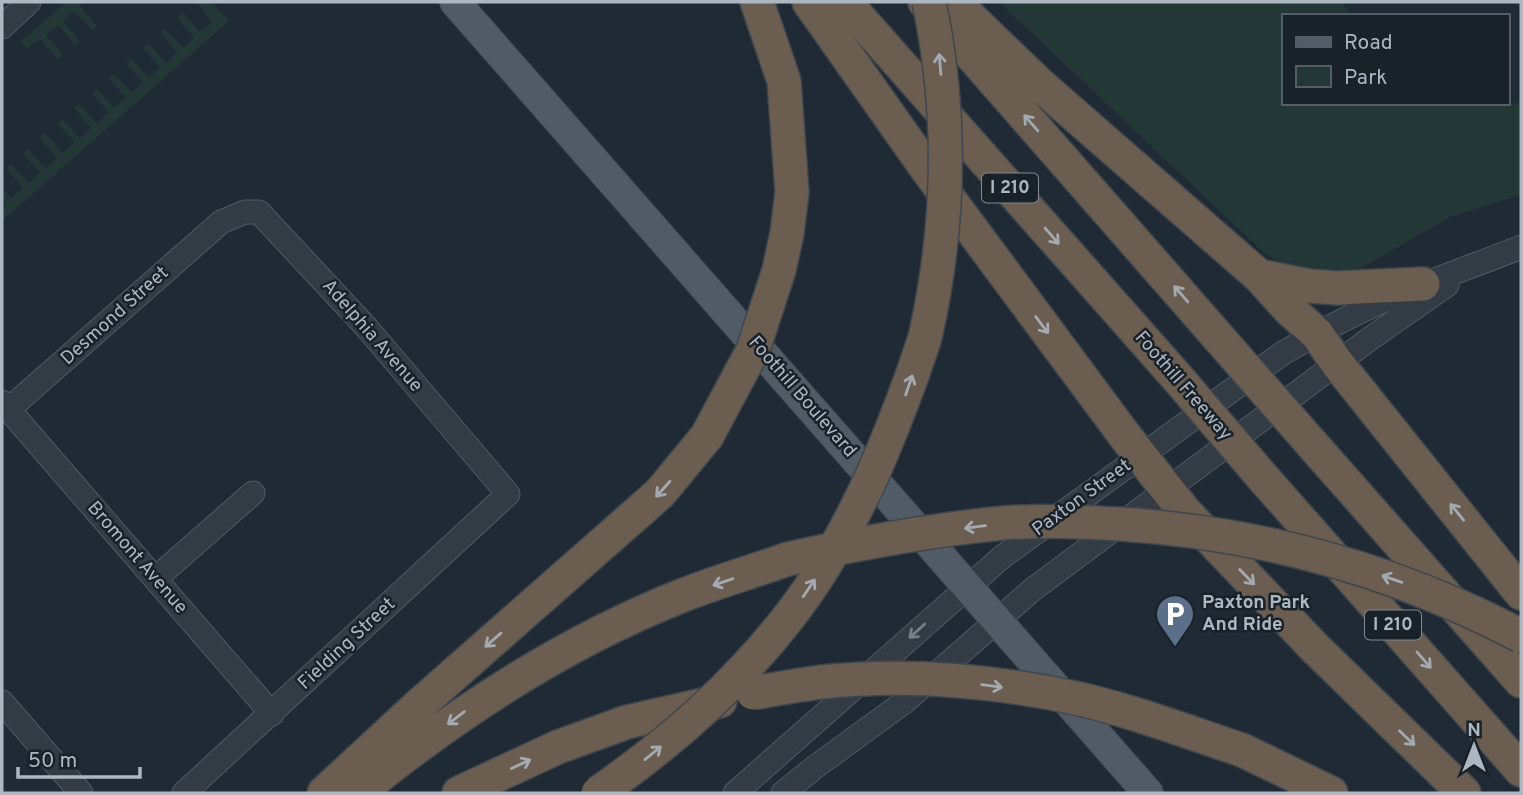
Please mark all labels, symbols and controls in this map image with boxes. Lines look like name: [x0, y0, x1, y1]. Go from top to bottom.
legend: [1282, 14, 1509, 105]
text: Road: [1344, 30, 1393, 57]
one-way arrow: [933, 53, 946, 75]
text: Park: [1344, 65, 1387, 92]
one-way arrow: [1023, 114, 1039, 132]
road number: I 210: [982, 174, 1038, 202]
one-way arrow: [1044, 227, 1060, 245]
street label: Desmond Street: [56, 261, 174, 371]
street label: Adelphia Avenue: [316, 275, 428, 397]
one-way arrow: [1173, 286, 1189, 304]
one-way arrow: [1035, 315, 1049, 334]
street label: Foothill Freeway: [1129, 326, 1237, 446]
street label: Foothill Boulevard: [743, 331, 861, 463]
one-way arrow: [904, 374, 916, 396]
street label: Paxton Street: [1028, 454, 1136, 542]
one-way arrow: [655, 479, 671, 497]
street label: Bromont Avenue: [81, 497, 193, 619]
one-way arrow: [1449, 504, 1465, 522]
one-way arrow: [964, 520, 987, 533]
one-way arrow: [1238, 568, 1255, 585]
one-way arrow: [1381, 572, 1403, 584]
one-way arrow: [713, 576, 735, 589]
one-way arrow: [802, 579, 816, 598]
place label: Paxton Park And Ride: [1202, 591, 1310, 637]
street label: Fielding Street: [293, 593, 401, 695]
parking icon: Paxton Park And Ride: [1154, 593, 1196, 648]
road number: I 210: [1365, 610, 1421, 640]
one-way arrow: [908, 623, 926, 639]
one-way arrow: [485, 632, 503, 648]
one-way arrow: [1416, 650, 1432, 668]
one-way arrow: [980, 680, 1003, 693]
one-way arrow: [448, 711, 466, 726]
north arrow: [1439, 711, 1509, 781]
text: N: [1467, 719, 1481, 743]
one-way arrow: [1399, 729, 1416, 746]
scale bar: [18, 736, 140, 780]
one-way arrow: [644, 745, 662, 760]
text: 50 m: [28, 748, 77, 775]
one-way arrow: [510, 757, 531, 770]

